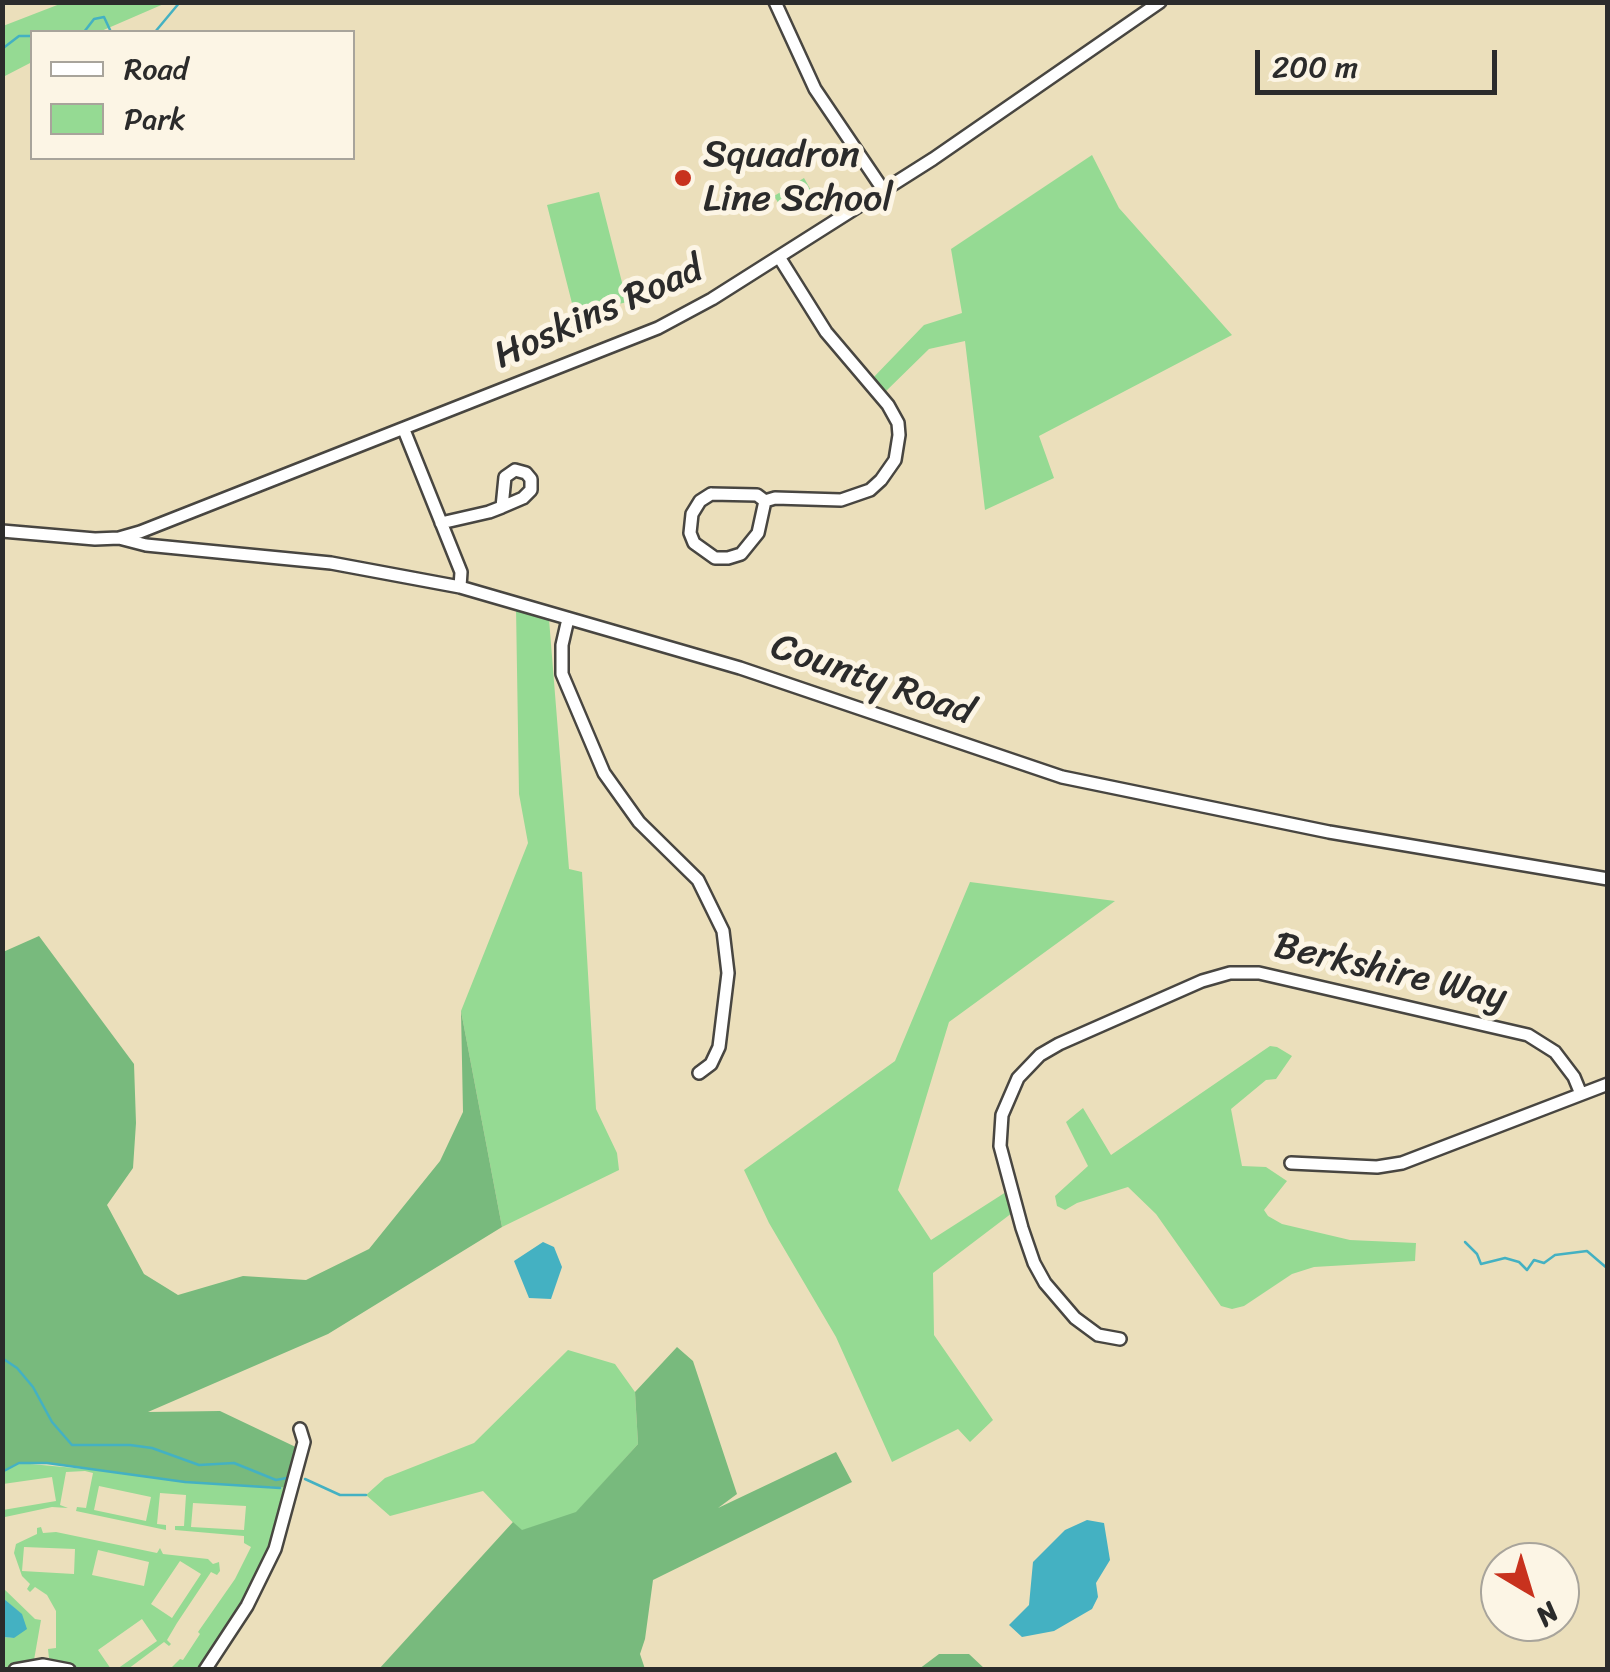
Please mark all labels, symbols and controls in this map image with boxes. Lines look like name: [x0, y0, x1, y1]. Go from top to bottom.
legend: [30, 30, 355, 160]
scale bar: [1260, 30, 1502, 92]
text: 200 m: [1272, 40, 1358, 94]
text: Road: [124, 42, 188, 96]
text: Park: [124, 92, 186, 146]
place label: Squadron Line School: [703, 133, 893, 222]
marker: Squadron Line School: [672, 167, 694, 189]
street label: Hoskins Road: [487, 248, 711, 380]
street label: County Road: [765, 625, 979, 737]
street label: Berkshire Way: [1269, 924, 1511, 1022]
north arrow: [1480, 1542, 1580, 1642]
text: N: [1525, 1589, 1570, 1640]

